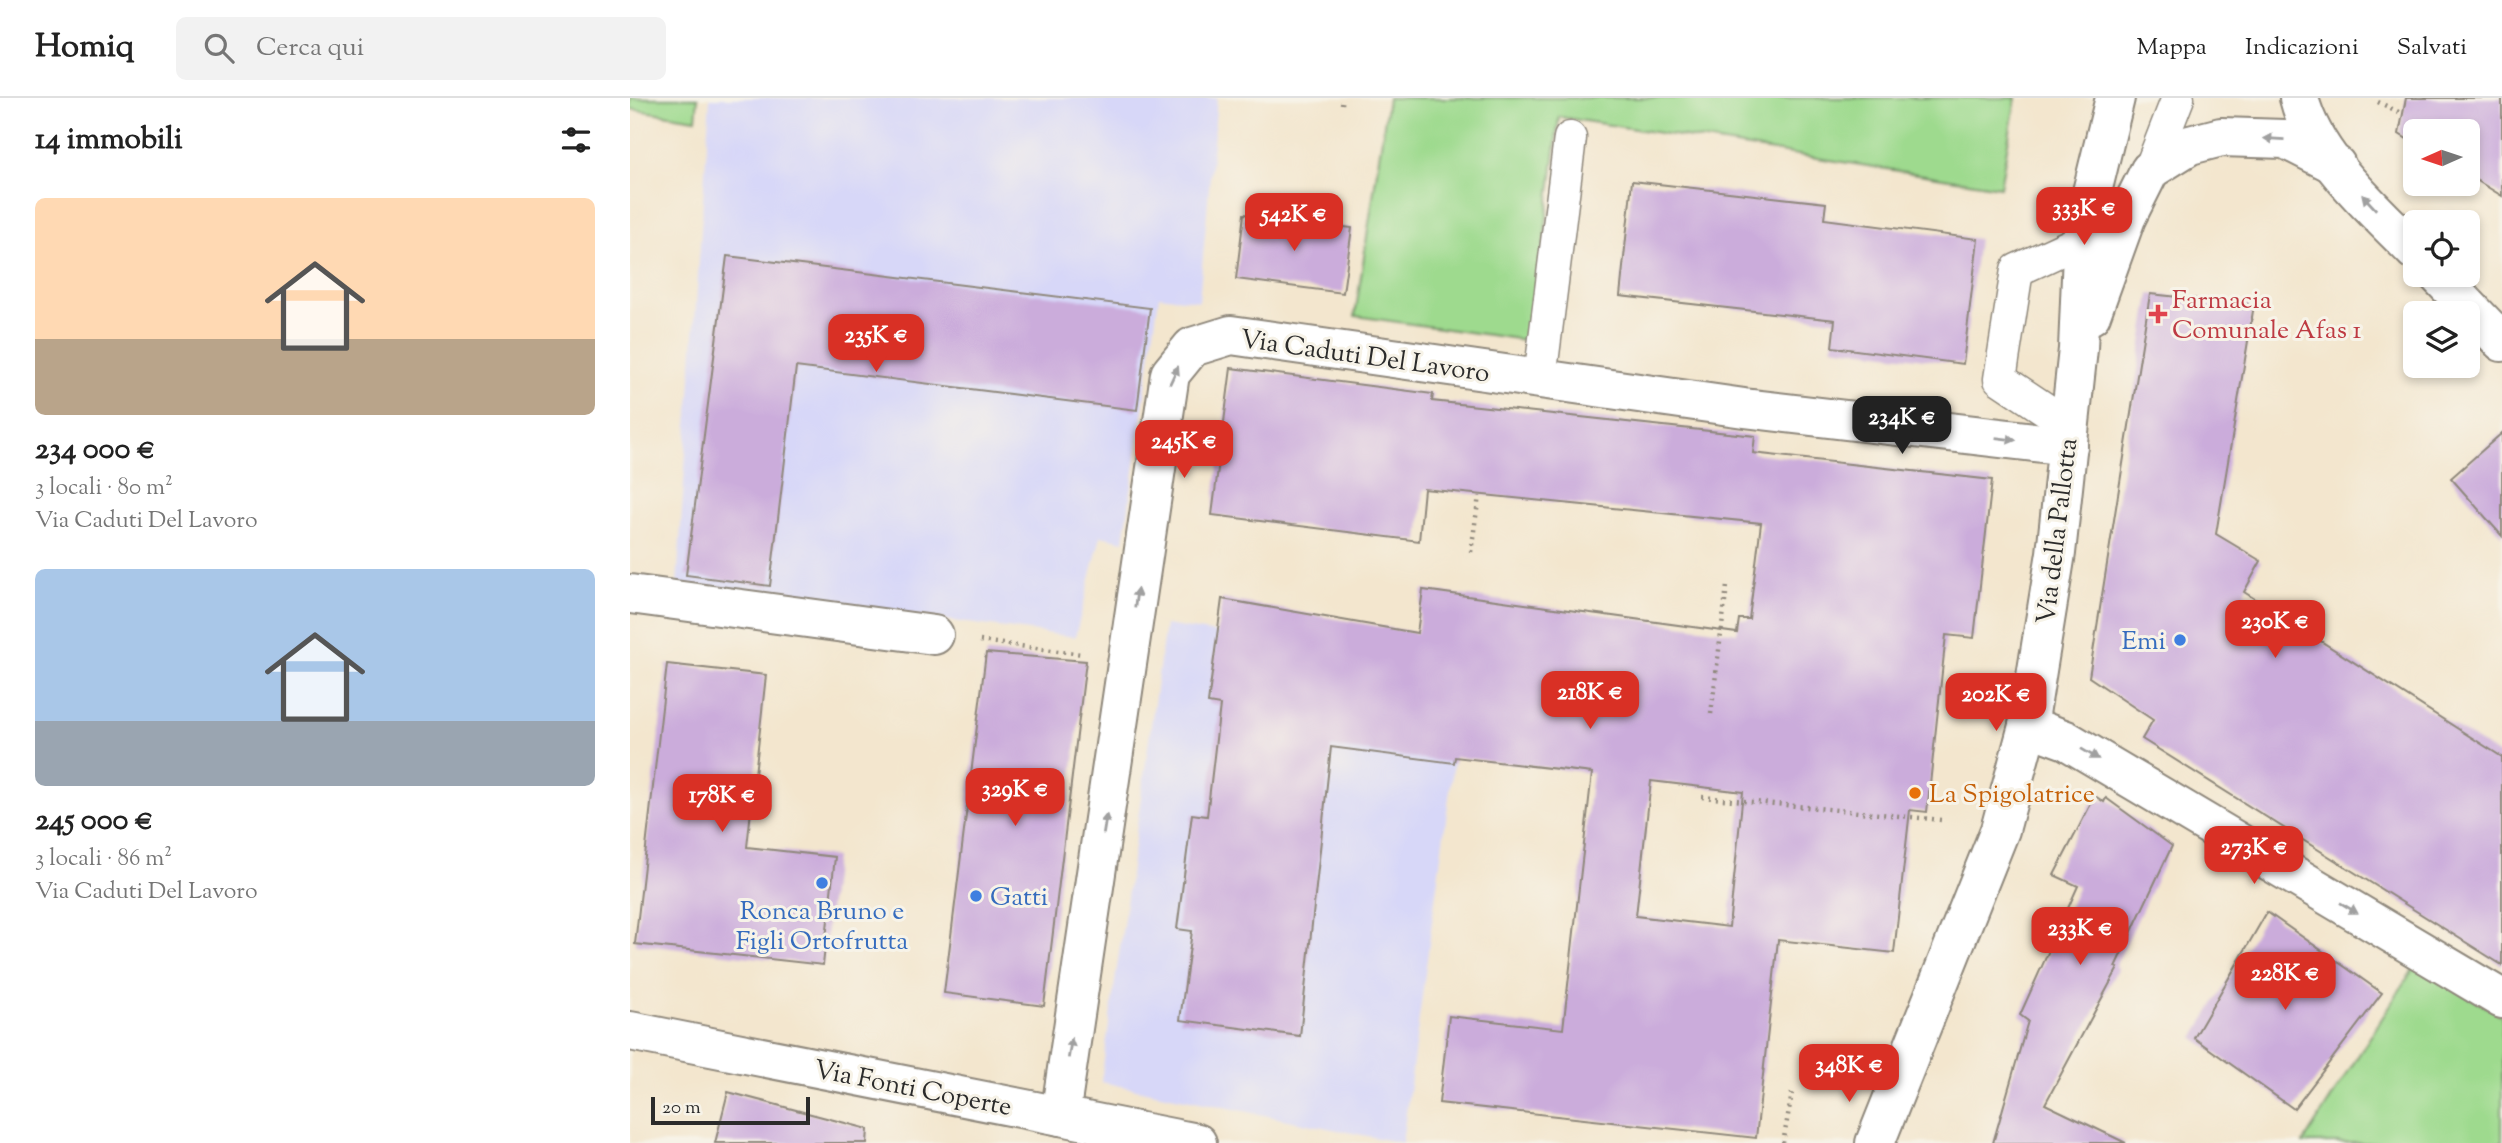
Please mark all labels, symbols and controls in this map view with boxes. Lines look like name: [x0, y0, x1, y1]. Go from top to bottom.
search box: [176, 17, 666, 80]
text: Homiq: [35, 24, 134, 72]
icon: search: [200, 29, 238, 67]
text: Cerca qui: [256, 30, 364, 67]
text: Mappa: [2137, 31, 2207, 65]
text: Indicazioni: [2245, 31, 2359, 65]
text: Salvati: [2397, 31, 2467, 65]
text: 14 immobili: [35, 119, 182, 162]
north arrow: [2403, 119, 2480, 196]
map controls: [2403, 119, 2480, 378]
icon: filters: [557, 121, 595, 159]
one-way arrow: [2262, 133, 2284, 144]
pin: 333K €: [2027, 188, 2141, 247]
text: 333K €: [2052, 193, 2116, 226]
one-way arrow: [2361, 193, 2377, 211]
pin: 542K €: [1237, 194, 1351, 253]
text: 542K €: [1261, 199, 1327, 232]
button: locate: [2403, 210, 2480, 287]
icon: home: [252, 243, 378, 369]
place label: Farmacia Comunale Afas 1: [2172, 283, 2361, 350]
button: layers: [2403, 301, 2480, 378]
marker: Farmacia Comunale Afas 1: [2150, 306, 2166, 322]
pin: 235K €: [819, 314, 933, 374]
text: 235K €: [844, 320, 908, 353]
street label: Via Caduti Del Lavoro: [1238, 322, 1492, 393]
one-way arrow: [1168, 365, 1180, 385]
pin: 234K €: [1845, 396, 1959, 456]
text: 234K €: [1868, 402, 1936, 435]
pin: 245K €: [1127, 420, 1241, 480]
text: 245K €: [1151, 426, 1217, 459]
text: 234 000 €: [35, 429, 155, 472]
one-way arrow: [1995, 433, 2017, 444]
street label: Via della Pallotta: [2029, 436, 2088, 626]
text: 3 locali · 80 m²: [35, 472, 173, 505]
text: Via Caduti Del Lavoro: [35, 505, 257, 538]
one-way arrow: [1131, 587, 1142, 609]
pin: 230K €: [2218, 601, 2332, 660]
text: 230K €: [2241, 606, 2309, 639]
icon: home: [252, 614, 378, 740]
place label: Emi: [2121, 624, 2166, 661]
marker: Emi: [2172, 632, 2188, 648]
pin: 218K €: [1533, 672, 1647, 731]
pin: 202K €: [1939, 674, 2053, 733]
text: 218K €: [1557, 677, 1623, 710]
text: 202K €: [1961, 679, 2031, 712]
one-way arrow: [2081, 748, 2100, 760]
pin: 329K €: [958, 768, 1072, 828]
pin: 178K €: [665, 774, 779, 834]
text: 329K €: [982, 774, 1048, 807]
place label: La Spigolatrice: [1929, 777, 2095, 814]
text: 178K €: [689, 780, 755, 813]
marker: La Spigolatrice: [1907, 785, 1923, 801]
text: 245 000 €: [35, 800, 153, 843]
one-way arrow: [1099, 812, 1110, 834]
pin: 273K €: [2197, 826, 2311, 886]
text: 273K €: [2220, 832, 2288, 865]
text: 3 locali · 86 m²: [35, 843, 172, 876]
marker: Ronca Bruno e Figli Ortofrutta: [814, 875, 830, 891]
text: Via Caduti Del Lavoro: [35, 876, 257, 909]
place label: Gatti: [990, 880, 1048, 917]
marker: Gatti: [968, 888, 984, 904]
place label: Ronca Bruno e Figli Ortofrutta: [736, 894, 908, 961]
one-way arrow: [2339, 902, 2358, 914]
pin: 233K €: [2023, 908, 2137, 967]
text: 233K €: [2047, 913, 2113, 946]
pin: 228K €: [2228, 953, 2342, 1012]
text: 228K €: [2251, 958, 2319, 991]
one-way arrow: [1065, 1037, 1076, 1059]
pin: 348K €: [1792, 1044, 1906, 1104]
text: 348K €: [1815, 1050, 1883, 1083]
street label: Via Fonti Coperte: [810, 1052, 1015, 1127]
scale bar: [651, 1094, 810, 1126]
text: 20 m: [662, 1095, 701, 1122]

